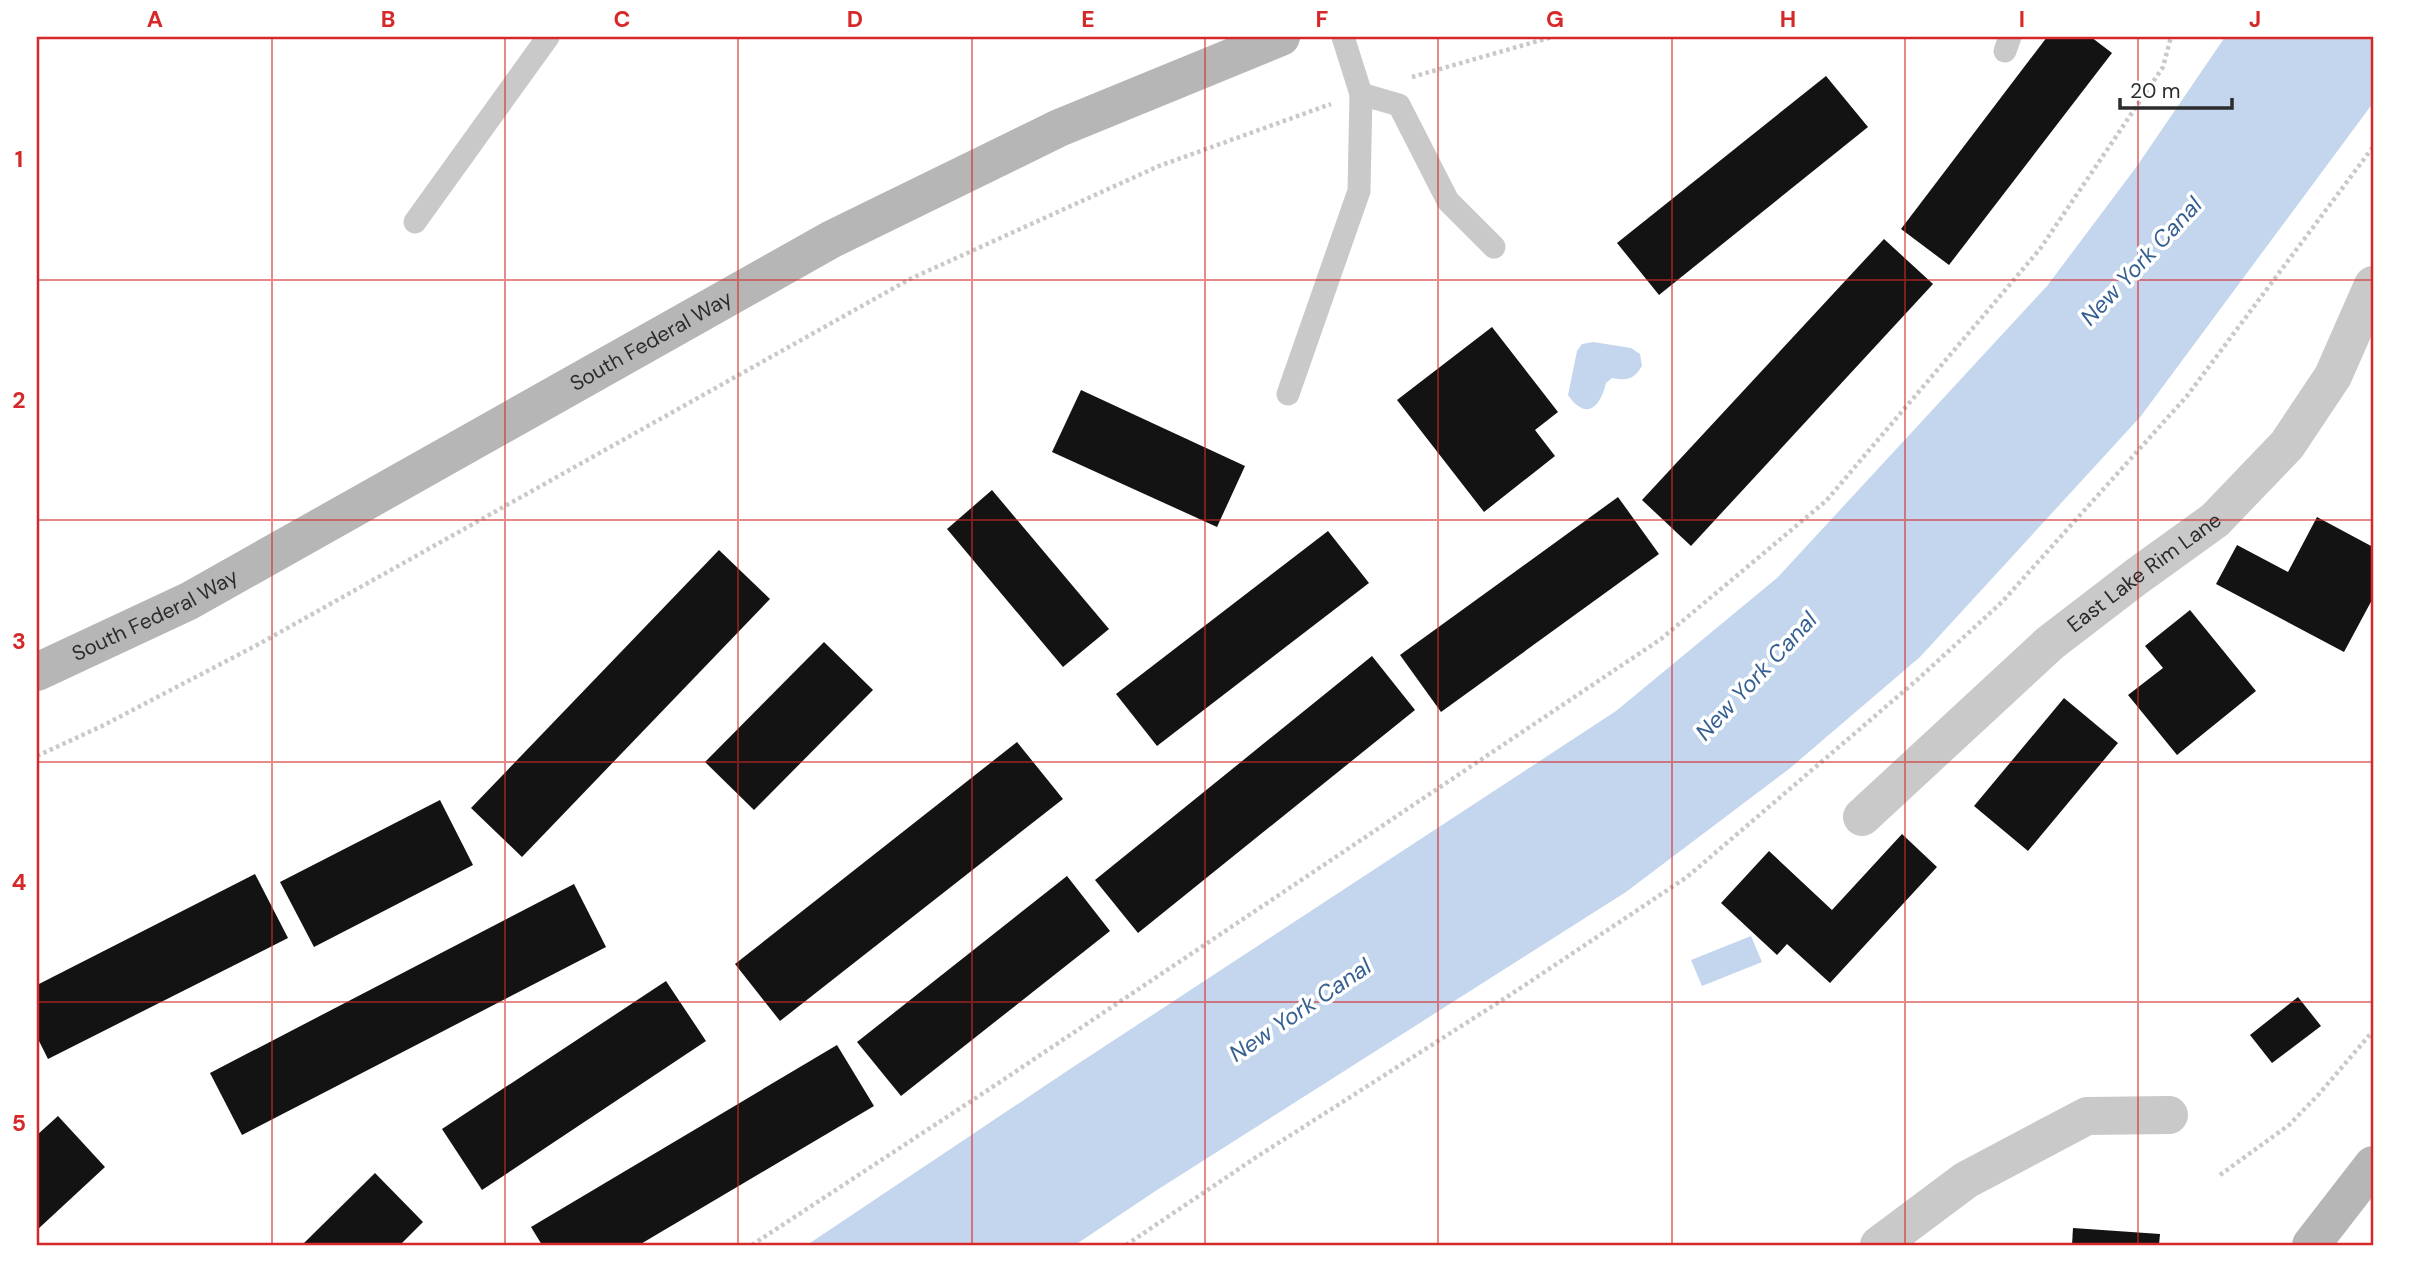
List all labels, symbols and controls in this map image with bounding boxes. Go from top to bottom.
text: A [147,4,163,34]
text: B [381,4,395,34]
text: C [614,4,630,34]
text: D [847,4,863,34]
text: E [1081,4,1095,34]
text: F [1316,4,1329,34]
text: G [1546,4,1564,34]
text: H [1780,4,1796,34]
text: I [2019,4,2025,34]
text: J [2249,4,2261,34]
scale bar [2120,66,2232,110]
text: 20 m [2130,77,2181,105]
text: 1 [15,144,23,174]
water label: New York Canal [2074,190,2209,332]
street label: South Federal Way [565,284,738,398]
text: 2 [12,385,26,415]
street label: East Lake Rim Lane [2061,506,2227,639]
street label: South Federal Way [67,562,243,668]
water label: New York Canal [1689,605,1824,747]
text: 3 [12,626,26,656]
text: 4 [12,867,27,897]
water label: New York Canal [1223,951,1378,1069]
text: 5 [12,1108,26,1138]

